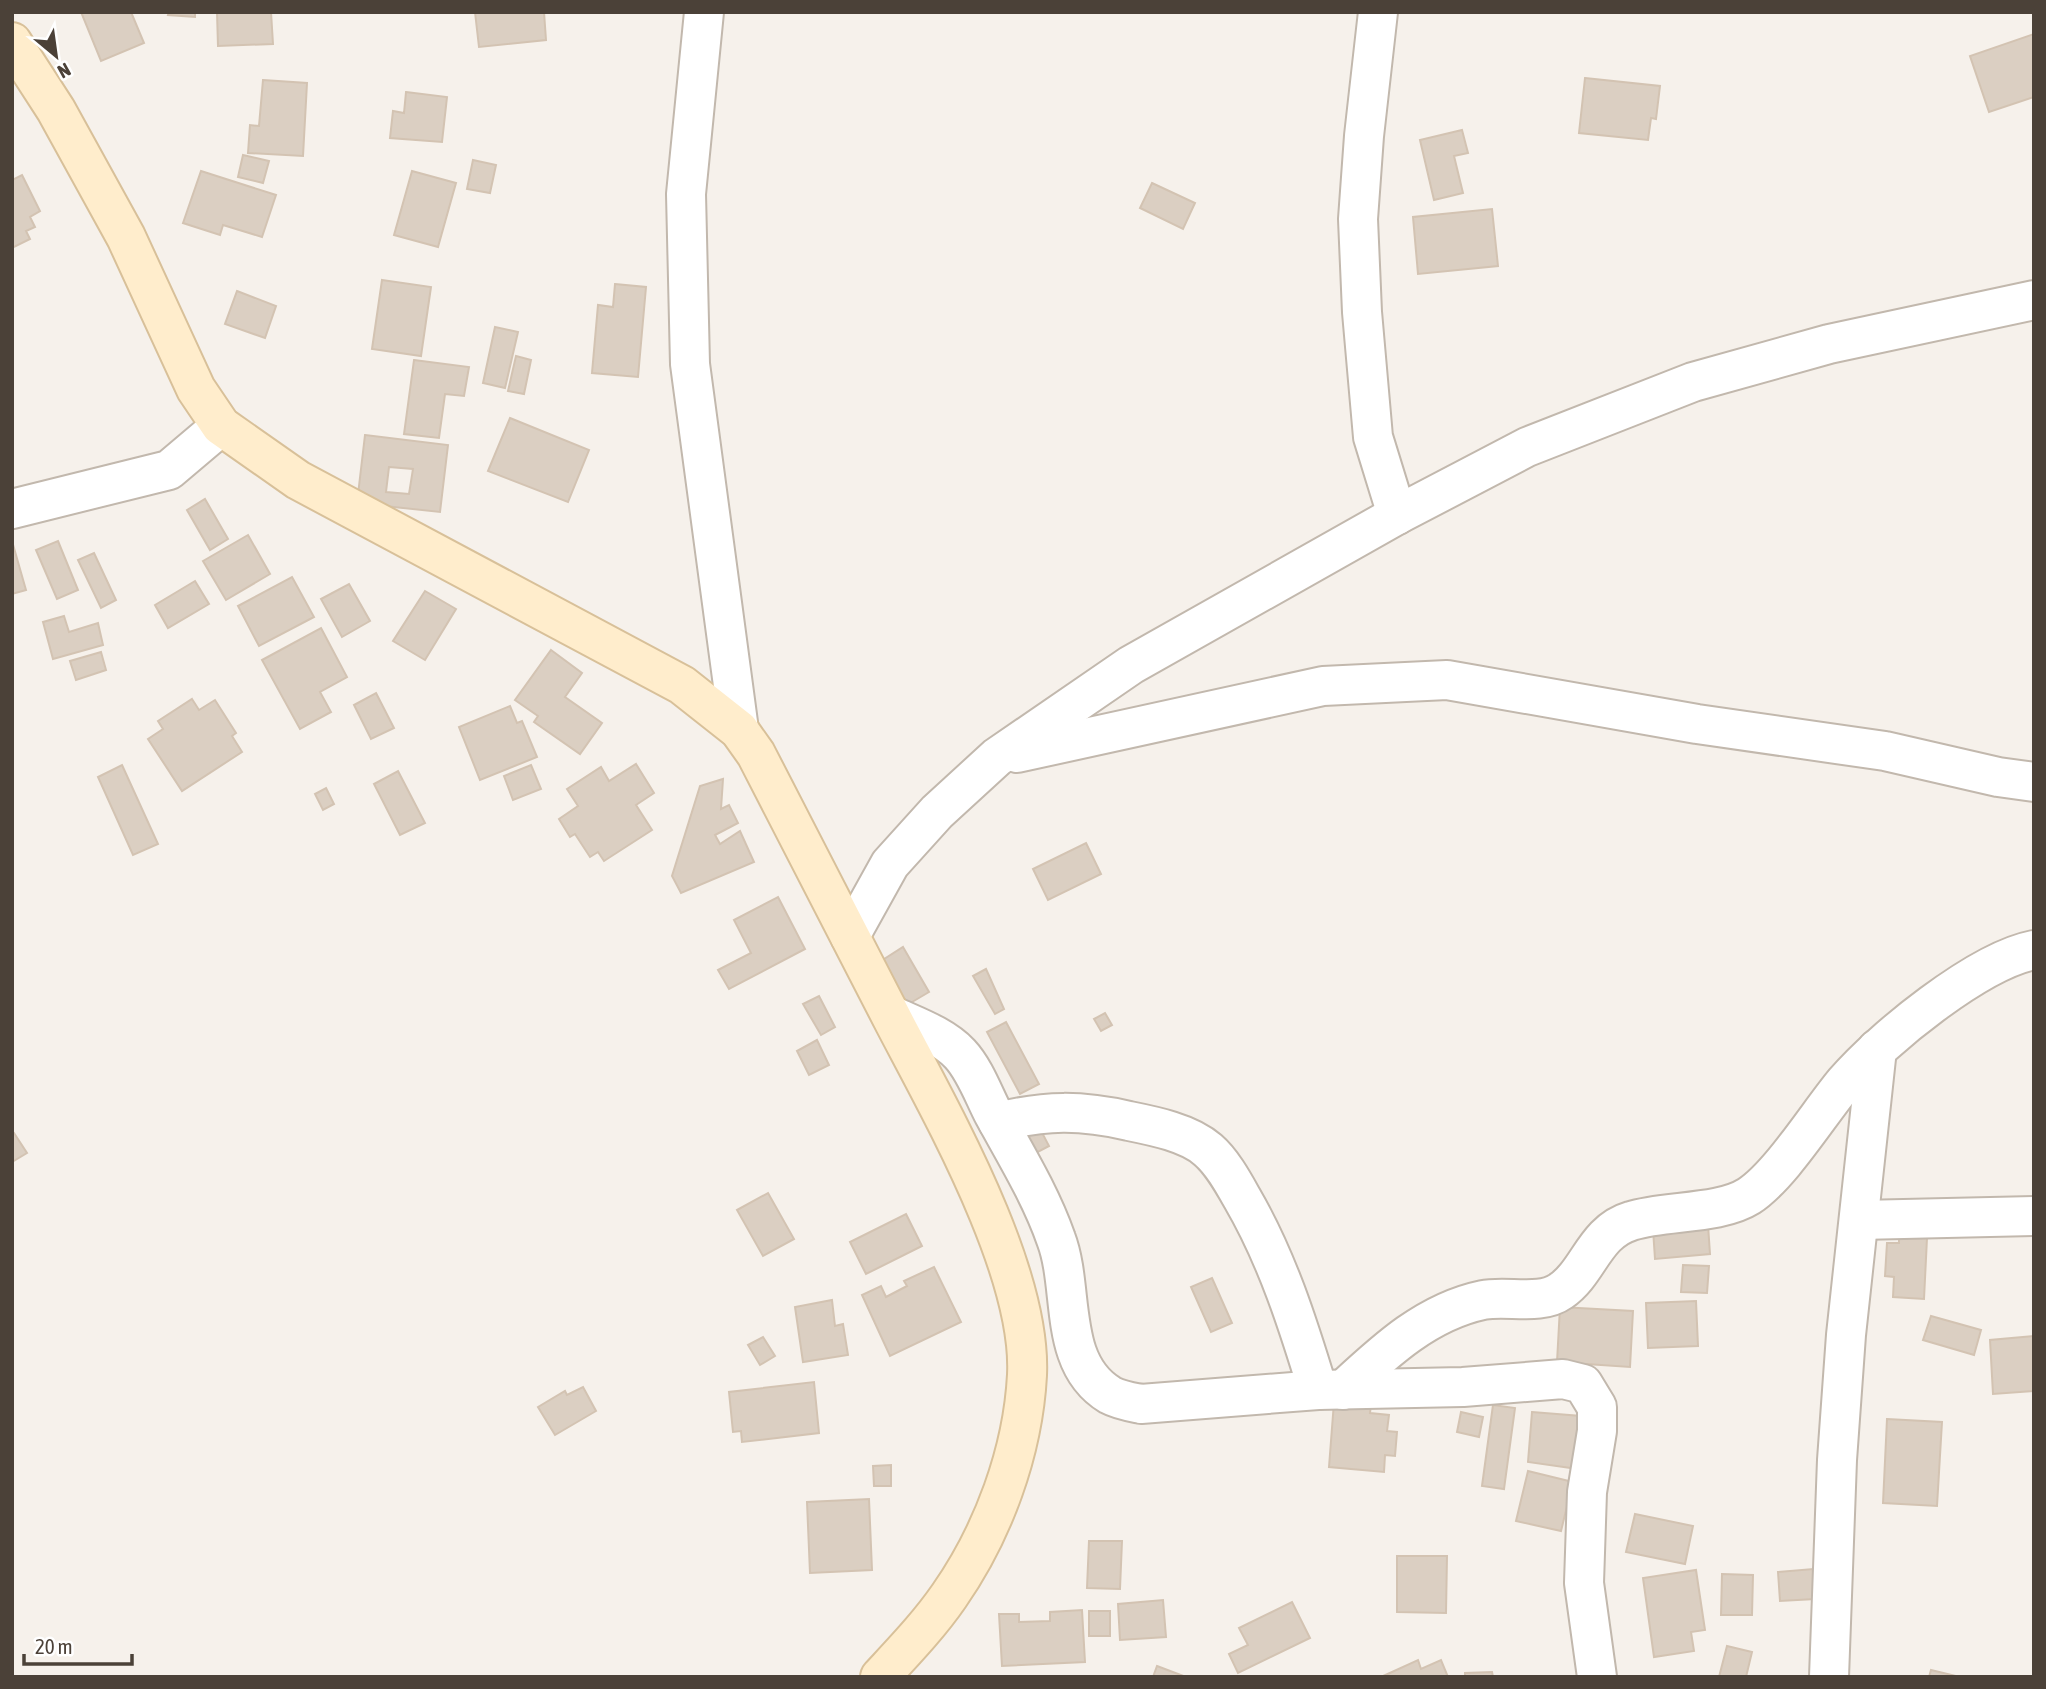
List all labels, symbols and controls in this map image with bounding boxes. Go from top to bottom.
north arrow [21,21,91,91]
text: N [54,59,74,83]
scale bar [24,1622,133,1666]
text: 20 m [35,1634,73,1658]

